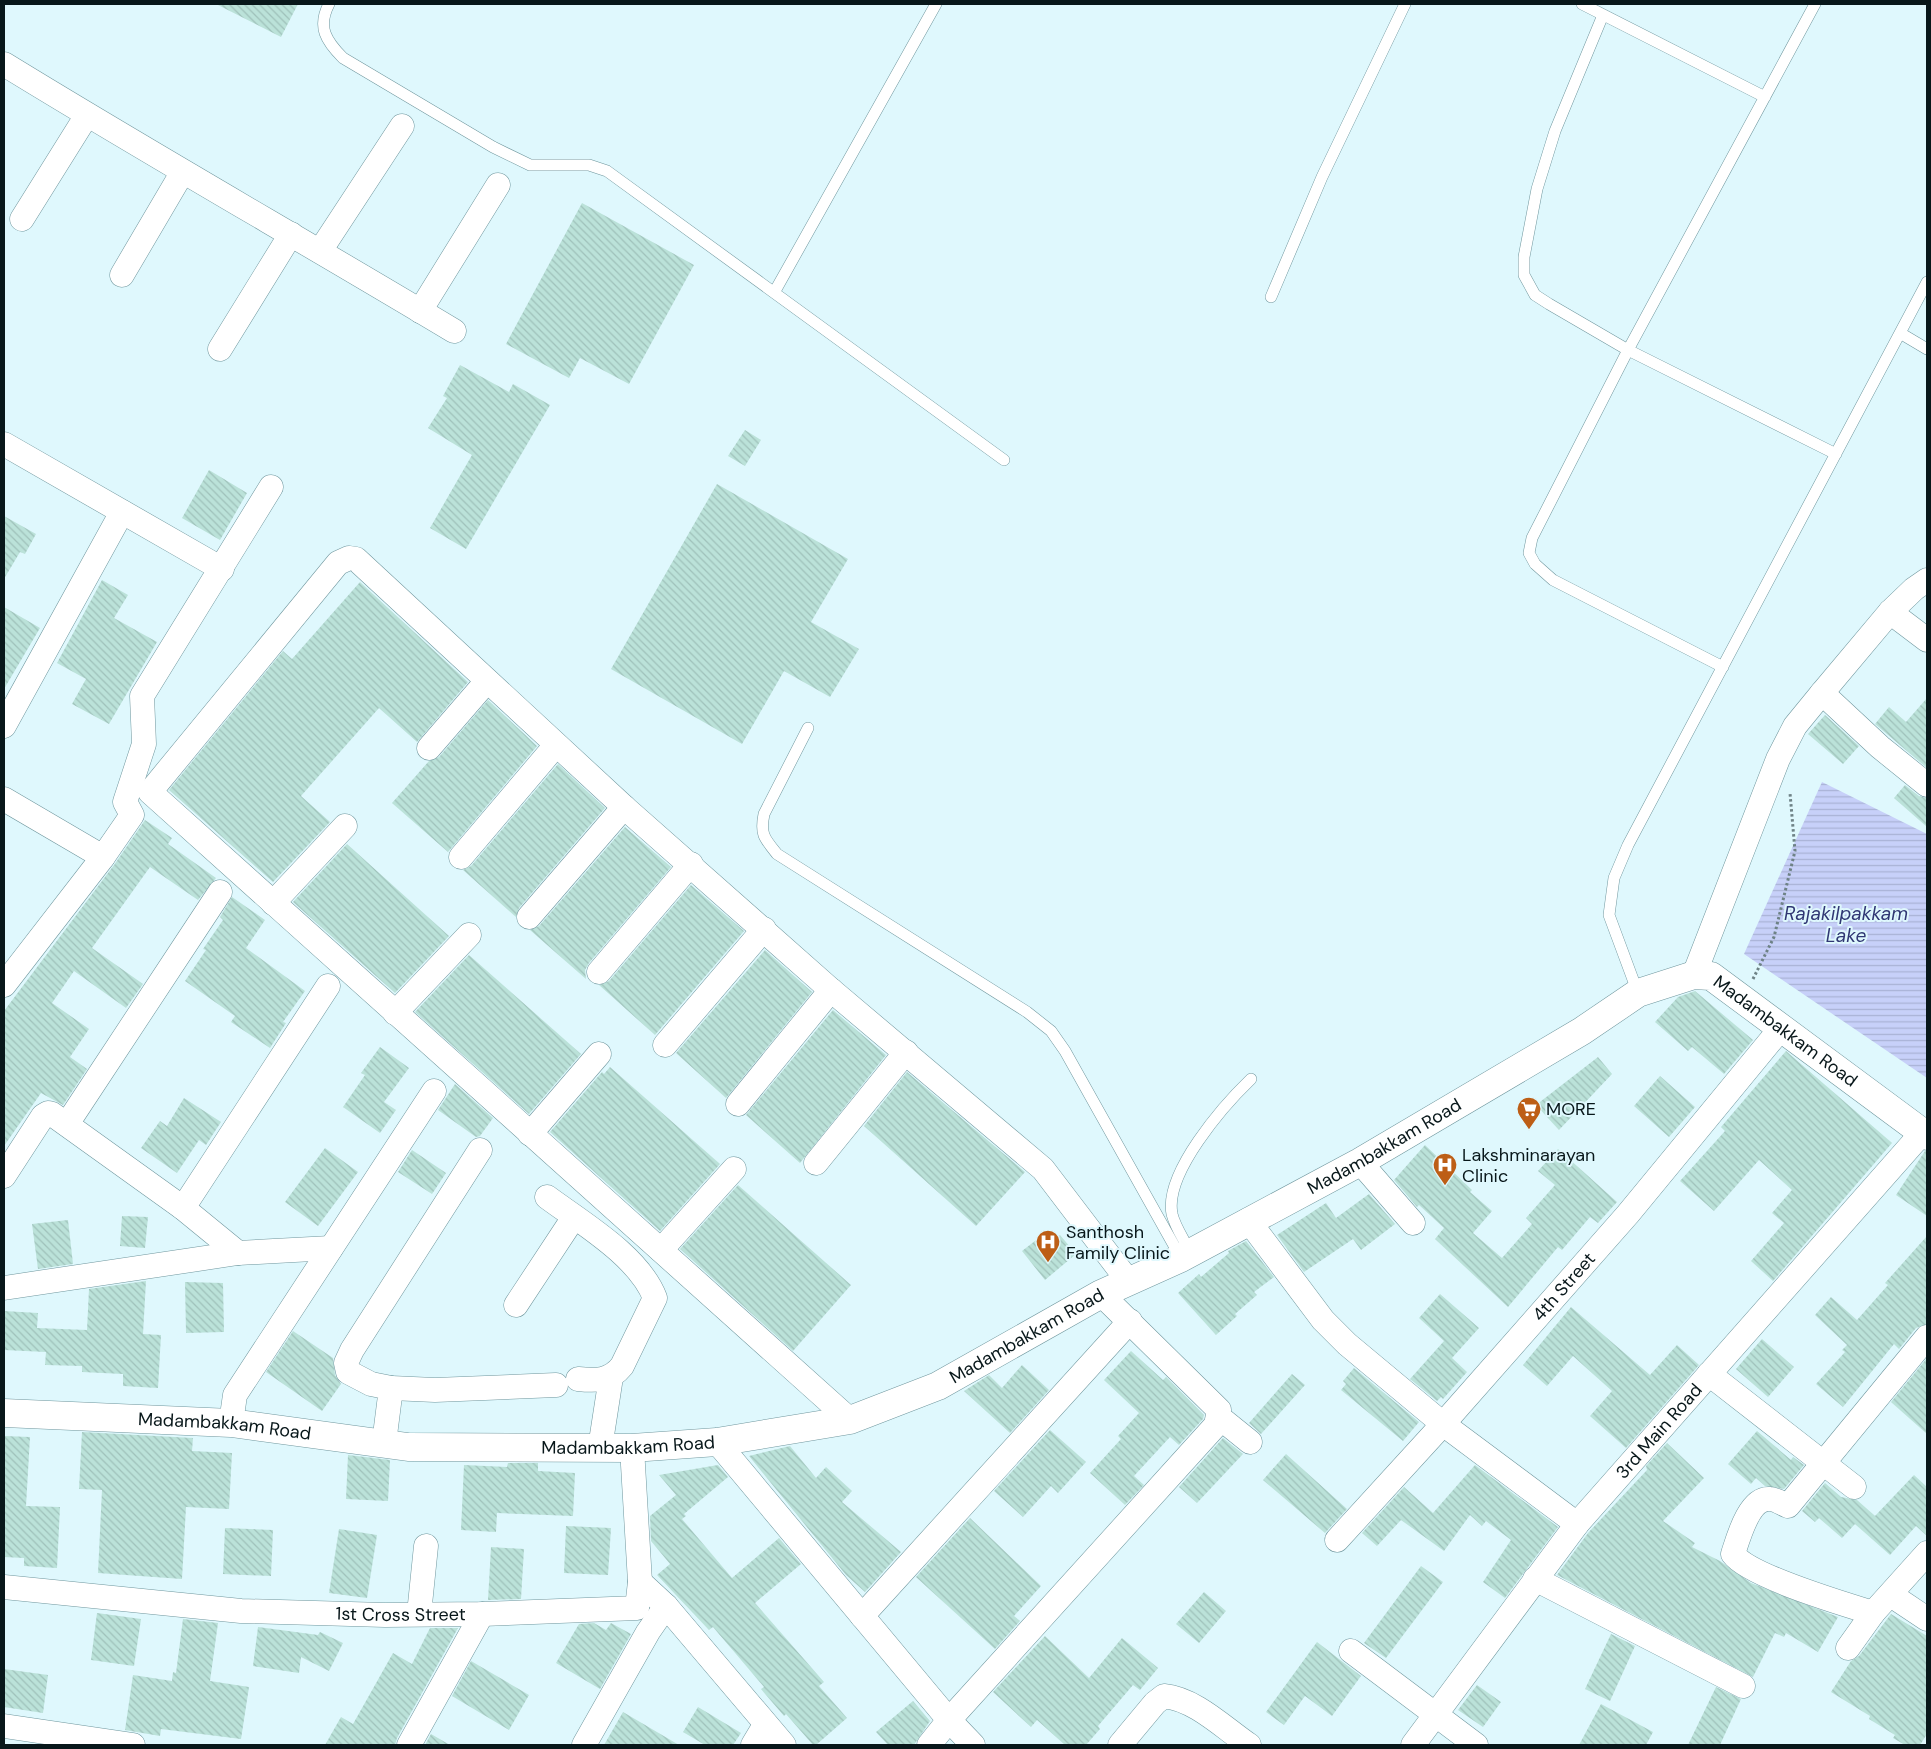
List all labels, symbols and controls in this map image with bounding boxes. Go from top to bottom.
water label: Rajakilpakkam Lake [1784,901,1908,948]
street label: Madambakkam Road [1708,970,1862,1092]
street label: Madambakkam Road [1303,1093,1466,1200]
supermarket icon: MORE [1516,1096,1542,1130]
place label: MORE [1546,1097,1596,1121]
place label: Lakshminarayan Clinic [1462,1143,1595,1188]
hospital icon: Lakshminarayan Clinic [1432,1152,1458,1186]
place label: Santhosh Family Clinic [1066,1220,1170,1265]
hospital icon: Santhosh Family Clinic [1035,1229,1061,1263]
street label: 4th Street [1527,1247,1601,1326]
street label: Madambakkam Road [945,1283,1108,1389]
street label: 3rd Main Road [1610,1378,1707,1484]
street label: Madambakkam Road [137,1407,313,1446]
street label: Madambakkam Road [541,1430,716,1460]
street label: 1st Cross Street [335,1602,466,1627]

